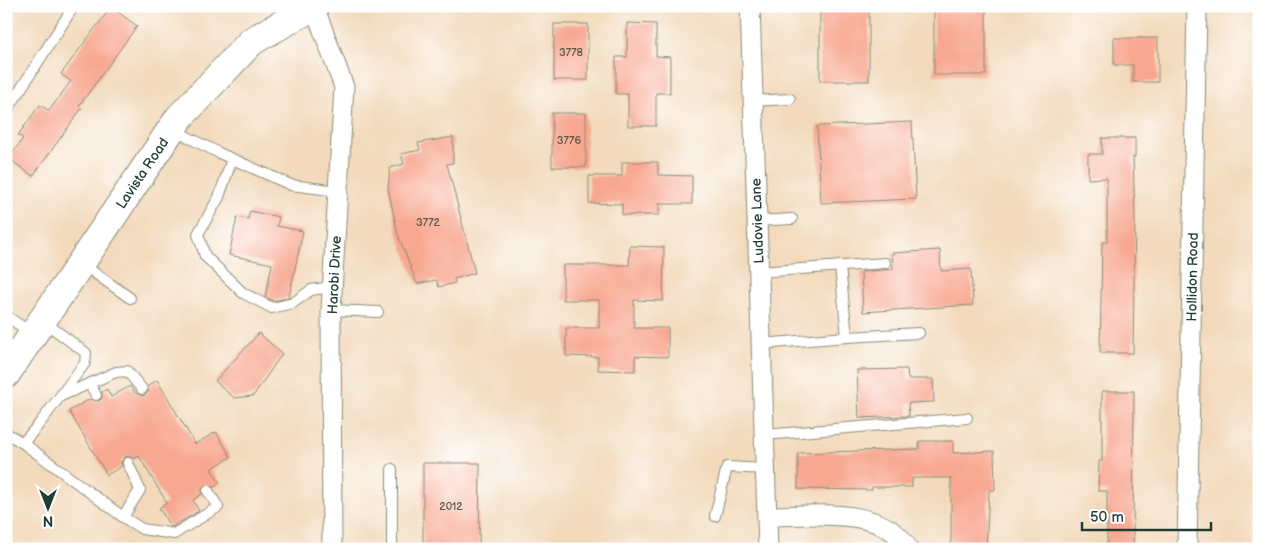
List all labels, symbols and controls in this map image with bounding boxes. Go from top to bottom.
house number: 3778 [559,46,583,59]
house number: 3776 [557,134,581,147]
street label: Lavista Road [112,135,172,212]
street label: Ludovie Lane [748,178,767,264]
house number: 3772 [416,216,441,229]
street label: Hollidon Road [1183,232,1202,322]
street label: Harobi Drive [324,235,345,315]
north arrow [22,482,72,532]
house number: 2012 [439,500,463,513]
scale bar [1082,500,1211,532]
text: 50 m [1090,508,1124,527]
text: N [43,512,53,529]

